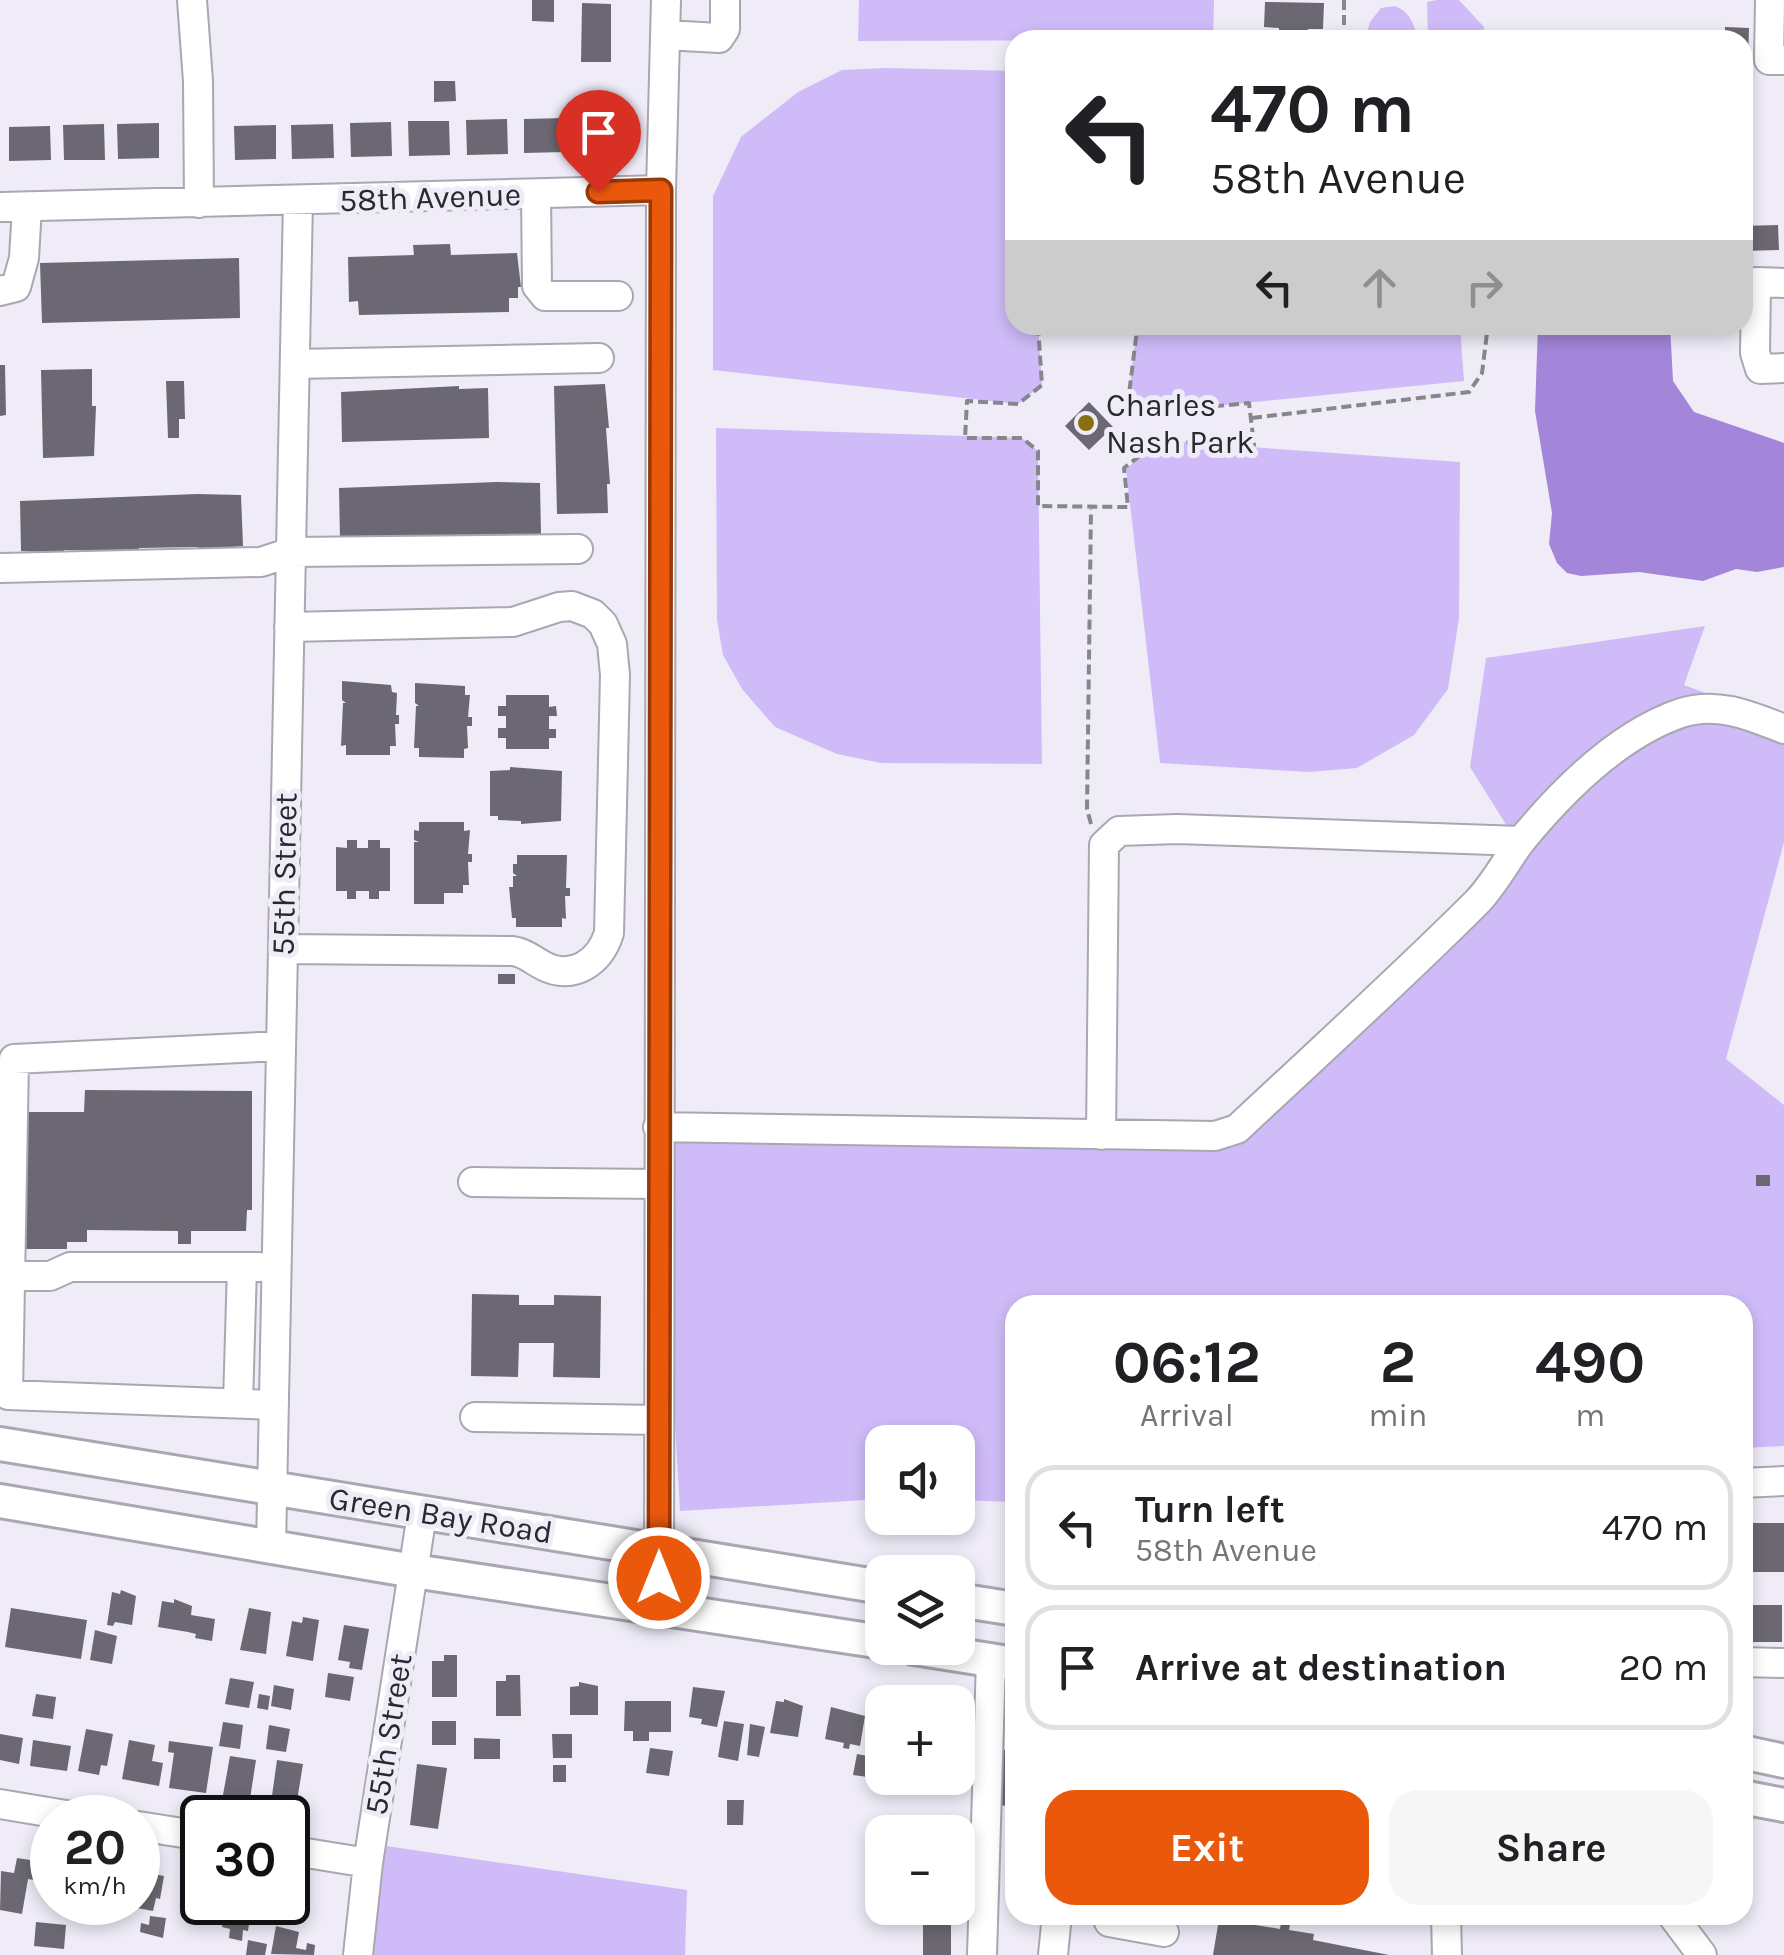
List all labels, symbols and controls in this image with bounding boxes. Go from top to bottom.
text: 470 m [1210,68,1415,150]
icon: left [1045,70,1175,200]
pin [556,90,641,193]
icon: arrive [571,105,626,160]
text: 58th Avenue [1210,152,1466,204]
street label: 58th Avenue [338,176,522,219]
icon: left [1247,260,1302,315]
icon: ahead [1352,260,1407,315]
icon: right [1457,260,1512,315]
place label: Charles Nash Park [1106,387,1254,461]
marker: Charles Nash Park [1075,412,1097,434]
street label: 55th Street [265,792,304,956]
text: 06:12 [1113,1327,1261,1397]
text: 2 [1380,1327,1416,1397]
text: 490 [1535,1327,1645,1397]
text: Arrival [1140,1397,1234,1434]
text: min [1369,1397,1427,1434]
text: m [1575,1397,1605,1434]
map controls [865,1425,975,1925]
button: sound [865,1425,975,1535]
street label: Green Bay Road [327,1480,555,1551]
text: Turn left [1135,1487,1285,1532]
icon: left [1050,1500,1105,1555]
text: 470 m [1602,1505,1708,1550]
position arrow [607,1526,711,1630]
text: 58th Avenue [1135,1532,1317,1569]
button: layers [865,1555,975,1665]
icon: arrive [1050,1640,1105,1695]
text: Arrive at destination [1135,1645,1507,1690]
text: 20 m [1619,1645,1708,1690]
street label: 55th Street [357,1651,420,1817]
button: + [865,1685,975,1795]
button: Exit [1045,1790,1369,1905]
button: Share [1389,1790,1713,1905]
speed limit sign: 30 [180,1795,310,1925]
button: − [865,1815,975,1925]
text: 20 [64,1818,126,1877]
text: km/h [63,1871,127,1900]

